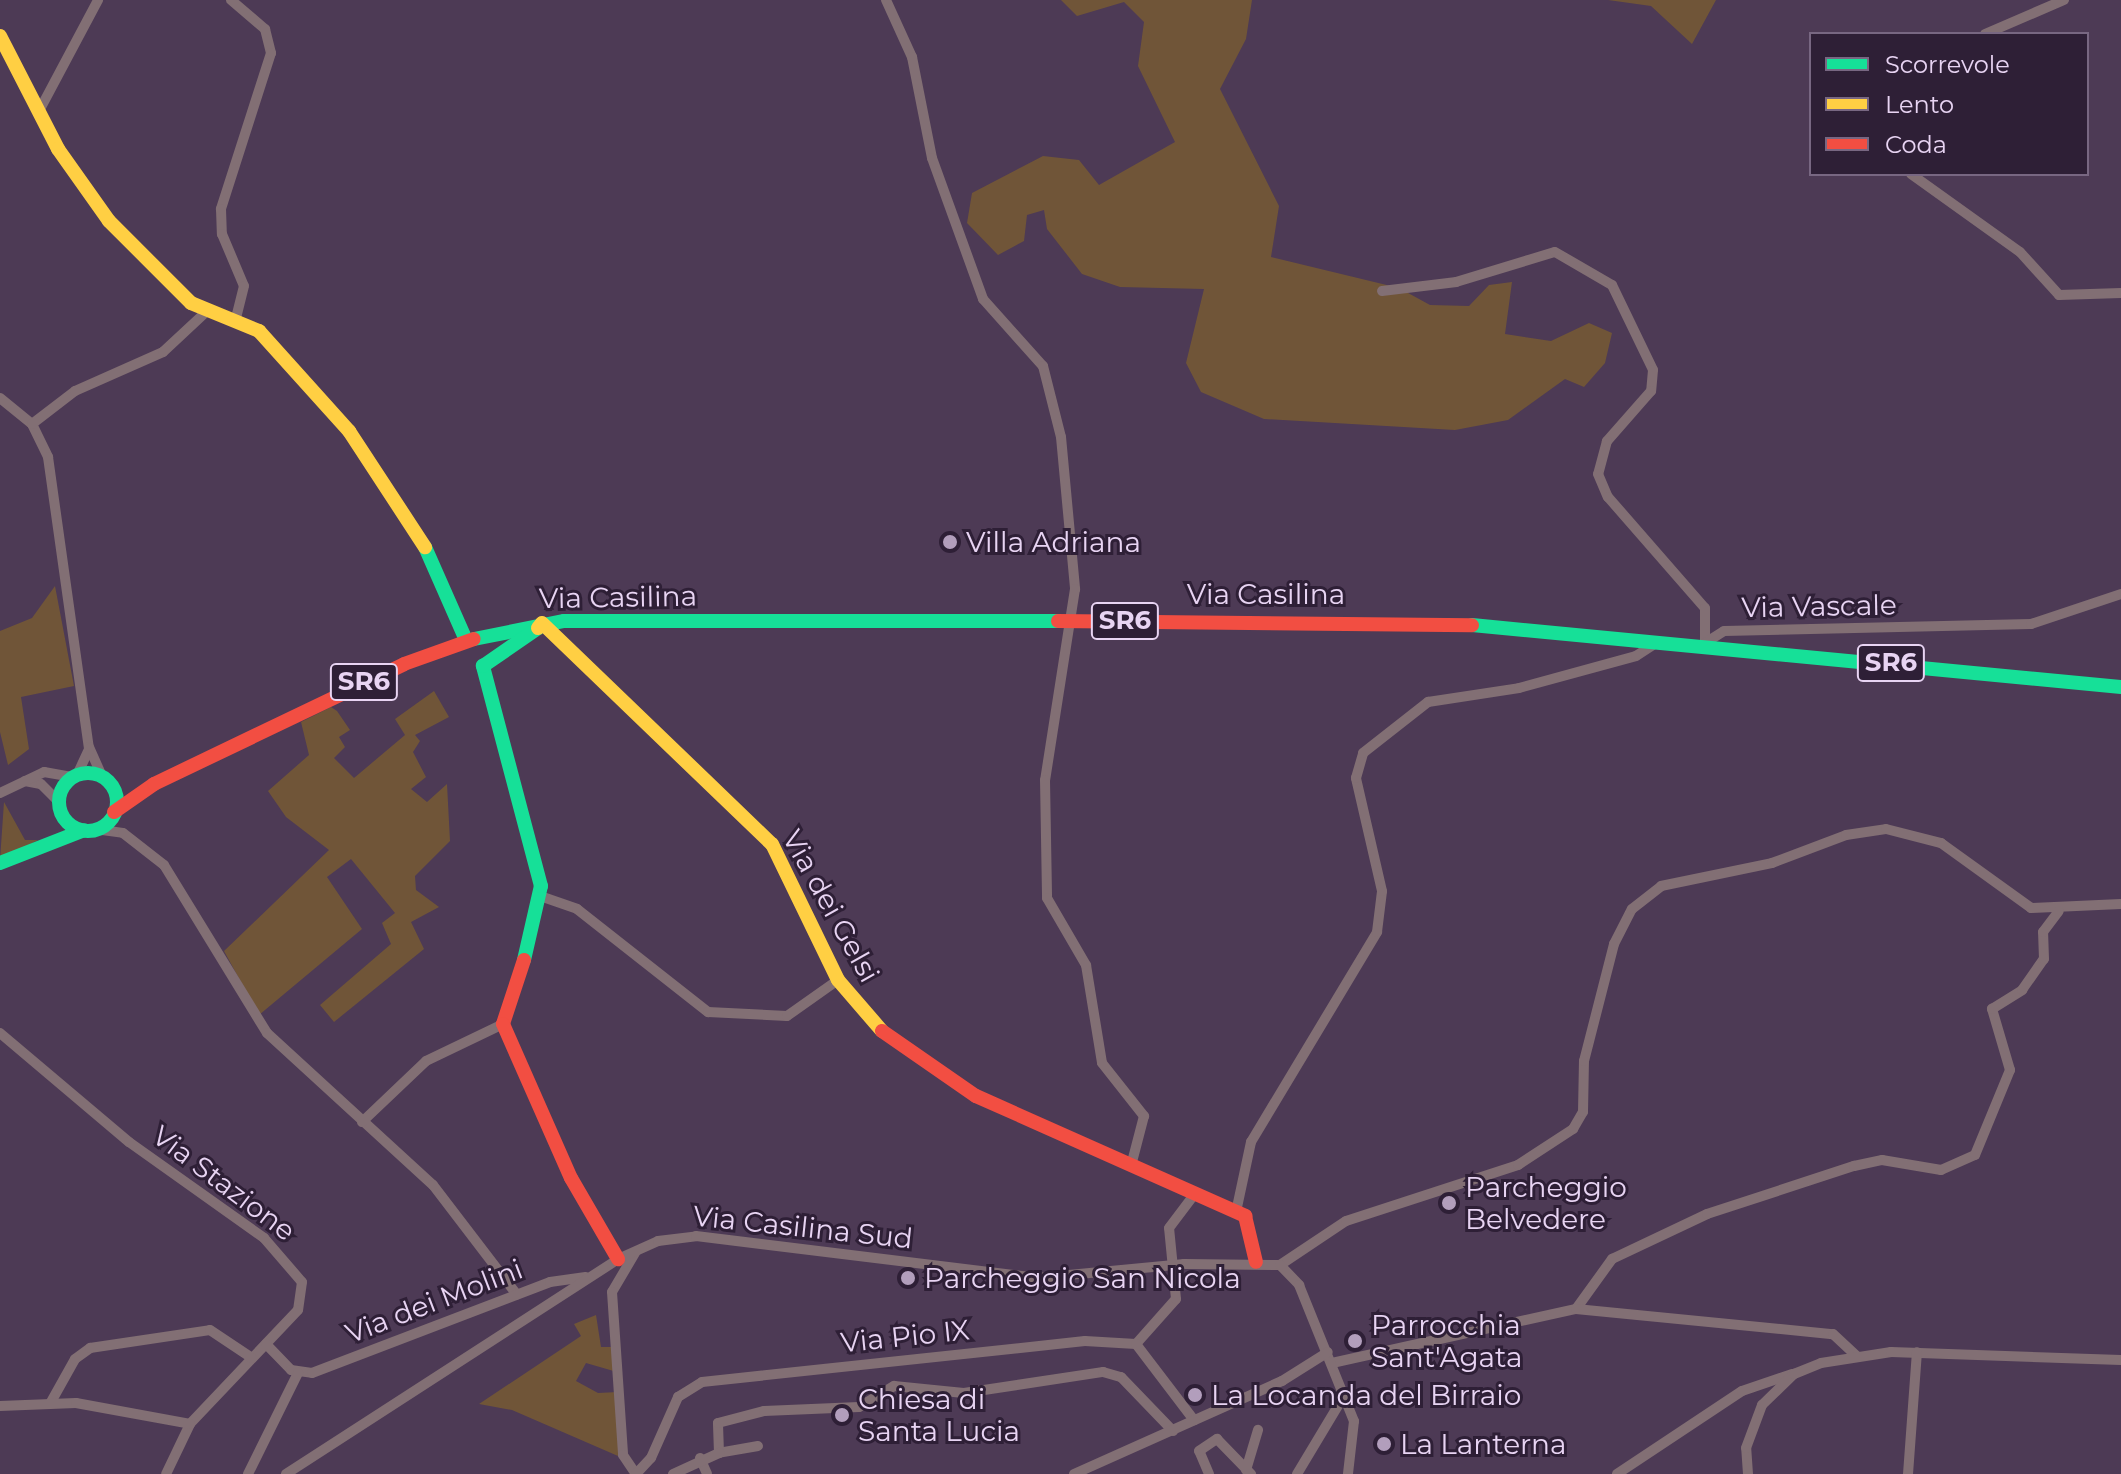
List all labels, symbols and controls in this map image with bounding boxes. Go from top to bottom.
legend [1809,32,2089,176]
text: Scorrevole [1885,50,2010,79]
text: Lento [1885,90,1954,119]
text: Coda [1885,130,1947,159]
place label: Villa Adriana [966,525,1141,559]
marker: Villa Adriana [941,533,959,551]
street label: Via Casilina [1187,577,1345,611]
street label: Via Casilina [539,579,697,615]
street label: Via Vascale [1741,588,1897,624]
road number: SR6 [1089,599,1161,643]
road number: SR6 [1855,641,1927,685]
road number: SR6 [328,660,400,704]
street label: Via dei Gelsi [775,824,887,988]
street label: Via Stazione [146,1118,302,1248]
place label: Parcheggio Belvedere [1465,1170,1627,1236]
marker: Parcheggio Belvedere [1440,1194,1458,1212]
street label: Via Casilina Sud [692,1199,914,1255]
street label: Via dei Molini [341,1252,527,1350]
place label: Parcheggio San Nicola [924,1261,1241,1295]
marker: Parcheggio San Nicola [899,1269,917,1287]
place label: Parrocchia Sant'Agata [1371,1308,1522,1374]
street label: Via Pio IX [839,1313,971,1359]
marker: Parrocchia Sant'Agata [1346,1332,1364,1350]
place label: La Locanda del Birraio [1211,1378,1521,1412]
place label: Chiesa di Santa Lucia [858,1382,1020,1448]
marker: La Locanda del Birraio [1186,1386,1204,1404]
marker: Chiesa di Santa Lucia [833,1406,851,1424]
place label: La Lanterna [1400,1427,1566,1461]
marker: La Lanterna [1375,1435,1393,1453]

